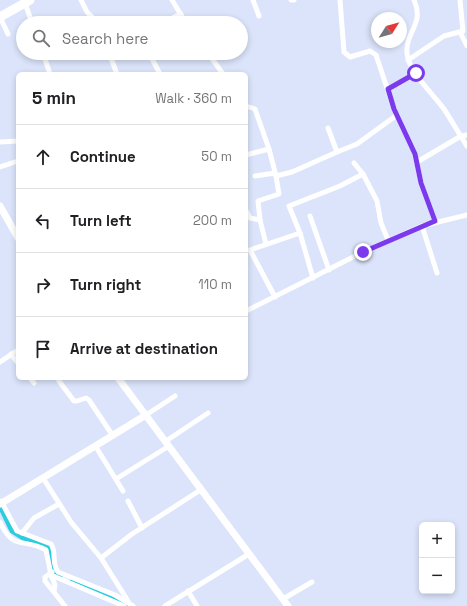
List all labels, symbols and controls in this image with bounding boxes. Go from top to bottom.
north arrow [371,12,407,48]
search box [16,16,248,60]
icon: search [30,27,52,49]
text: Search here [62,29,148,48]
route start [407,64,425,82]
text: 5 min [32,87,76,109]
text: Walk · 360 m [155,90,232,107]
icon: ahead [32,146,54,168]
text: Continue [70,147,136,166]
text: 50 m [201,148,232,165]
icon: left [32,210,54,232]
text: Turn left [70,211,132,230]
text: 200 m [193,212,232,229]
route end [354,243,372,261]
icon: right [32,274,54,296]
text: Turn right [70,275,141,294]
text: 110 m [198,276,232,293]
icon: arrive [32,338,54,360]
text: Arrive at destination [70,339,218,358]
map controls [419,522,455,594]
button: + [419,522,455,558]
button: − [419,558,455,594]

